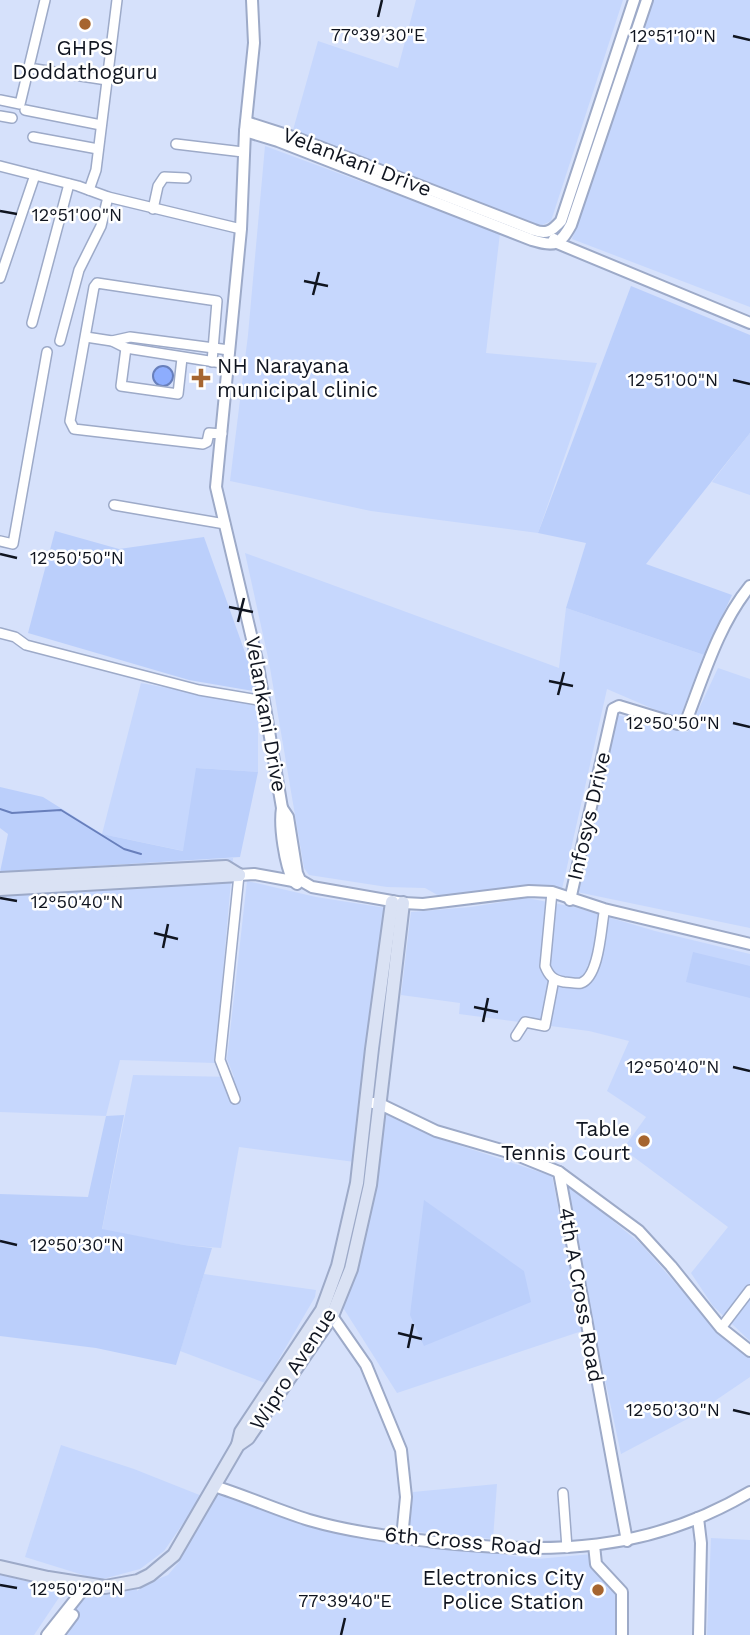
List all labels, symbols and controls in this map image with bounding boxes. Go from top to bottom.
marker: GHPS Doddathoguru [77,16,93,32]
text: 77°39'30"E [331,24,425,45]
text: 12°51'10"N [630,25,716,46]
place label: GHPS Doddathoguru [12,35,158,84]
street label: Velankani Drive [279,122,435,201]
text: 12°51'00"N [32,204,122,225]
place label: NH Narayana municipal clinic [217,353,378,402]
marker: NH Narayana municipal clinic [191,368,211,388]
text: 12°51'00"N [628,369,718,390]
text: 12°50'50"N [30,547,124,568]
street label: Velankani Drive [240,634,292,794]
text: 12°50'50"N [626,712,720,733]
street label: Infosys Drive [562,749,615,883]
text: 12°50'40"N [31,891,123,912]
text: 12°50'40"N [627,1056,719,1077]
place label: Table Tennis Court [501,1116,630,1165]
marker: Table Tennis Court [636,1133,652,1149]
street label: 4th A Cross Road [554,1206,609,1384]
text: 12°50'30"N [30,1234,124,1255]
street label: Wipro Avenue [244,1303,341,1434]
text: 12°50'30"N [626,1399,720,1420]
street label: 6th Cross Road [383,1521,543,1560]
place label: Electronics City Police Station [422,1565,584,1614]
text: 12°50'20"N [30,1578,124,1599]
marker: Electronics City Police Station [590,1582,606,1598]
text: 77°39'40"E [298,1590,392,1611]

